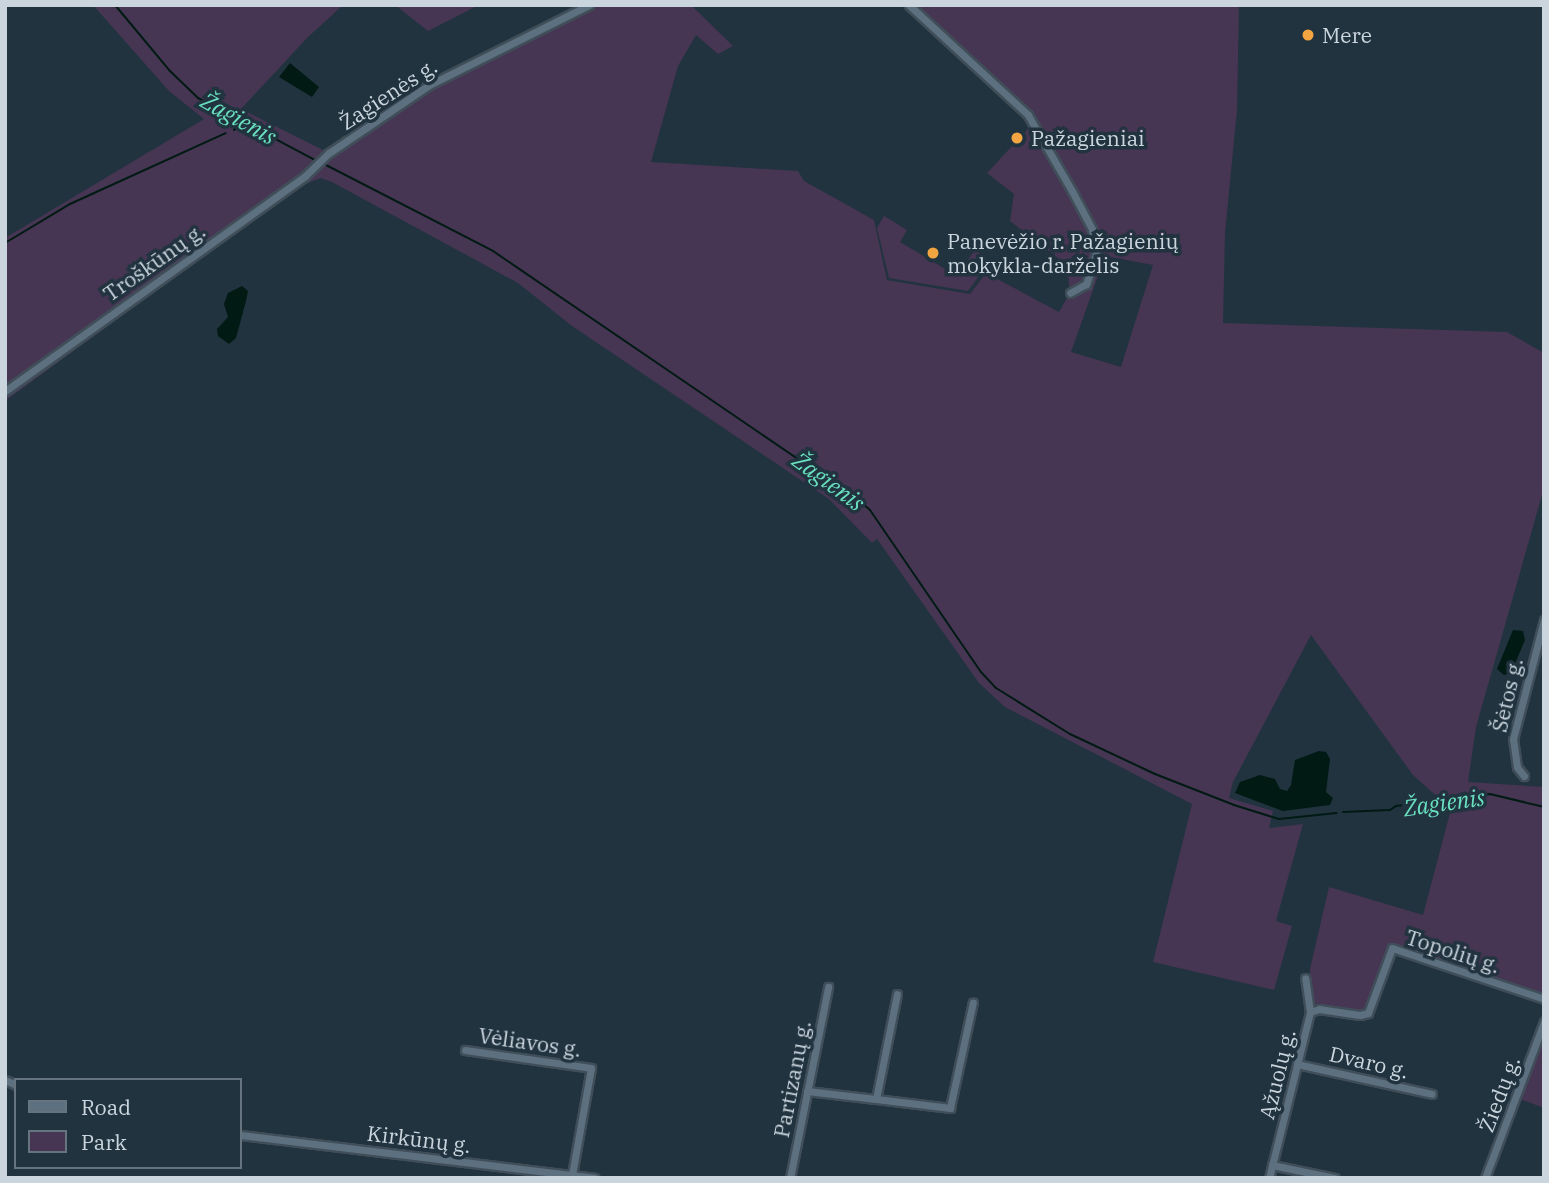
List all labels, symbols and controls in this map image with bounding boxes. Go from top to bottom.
place label: Mere [1322,22,1372,48]
marker: Mere [1300,27,1316,43]
street label: Žagienės g. [335,53,441,135]
water label: Žagienis [197,86,281,150]
place label: Pažagieniai [1031,125,1145,151]
marker: Pažagieniai [1009,130,1025,146]
street label: Troškūnų g. [98,218,210,306]
place label: Panevėžio r. Pažagienių mokykla-darželis [947,228,1178,278]
marker: Panevėžio r. Pažagienių mokykla-darželis [925,245,941,261]
water label: Žagienis [788,446,870,516]
street label: Šėtos g. [1486,655,1528,735]
water label: Žagienis [1402,783,1486,821]
street label: Topolių g. [1403,924,1503,978]
street label: Partizanų g. [768,1018,816,1140]
street label: Vėliavos g. [477,1022,583,1062]
street label: Ąžuolų g. [1254,1026,1300,1122]
street label: Dvaro g. [1327,1041,1411,1083]
street label: Žiedų g. [1473,1052,1525,1136]
legend [14,1078,242,1169]
text: Road [81,1093,131,1121]
street label: Kirkūnų g. [366,1120,472,1158]
text: Park [81,1128,127,1156]

